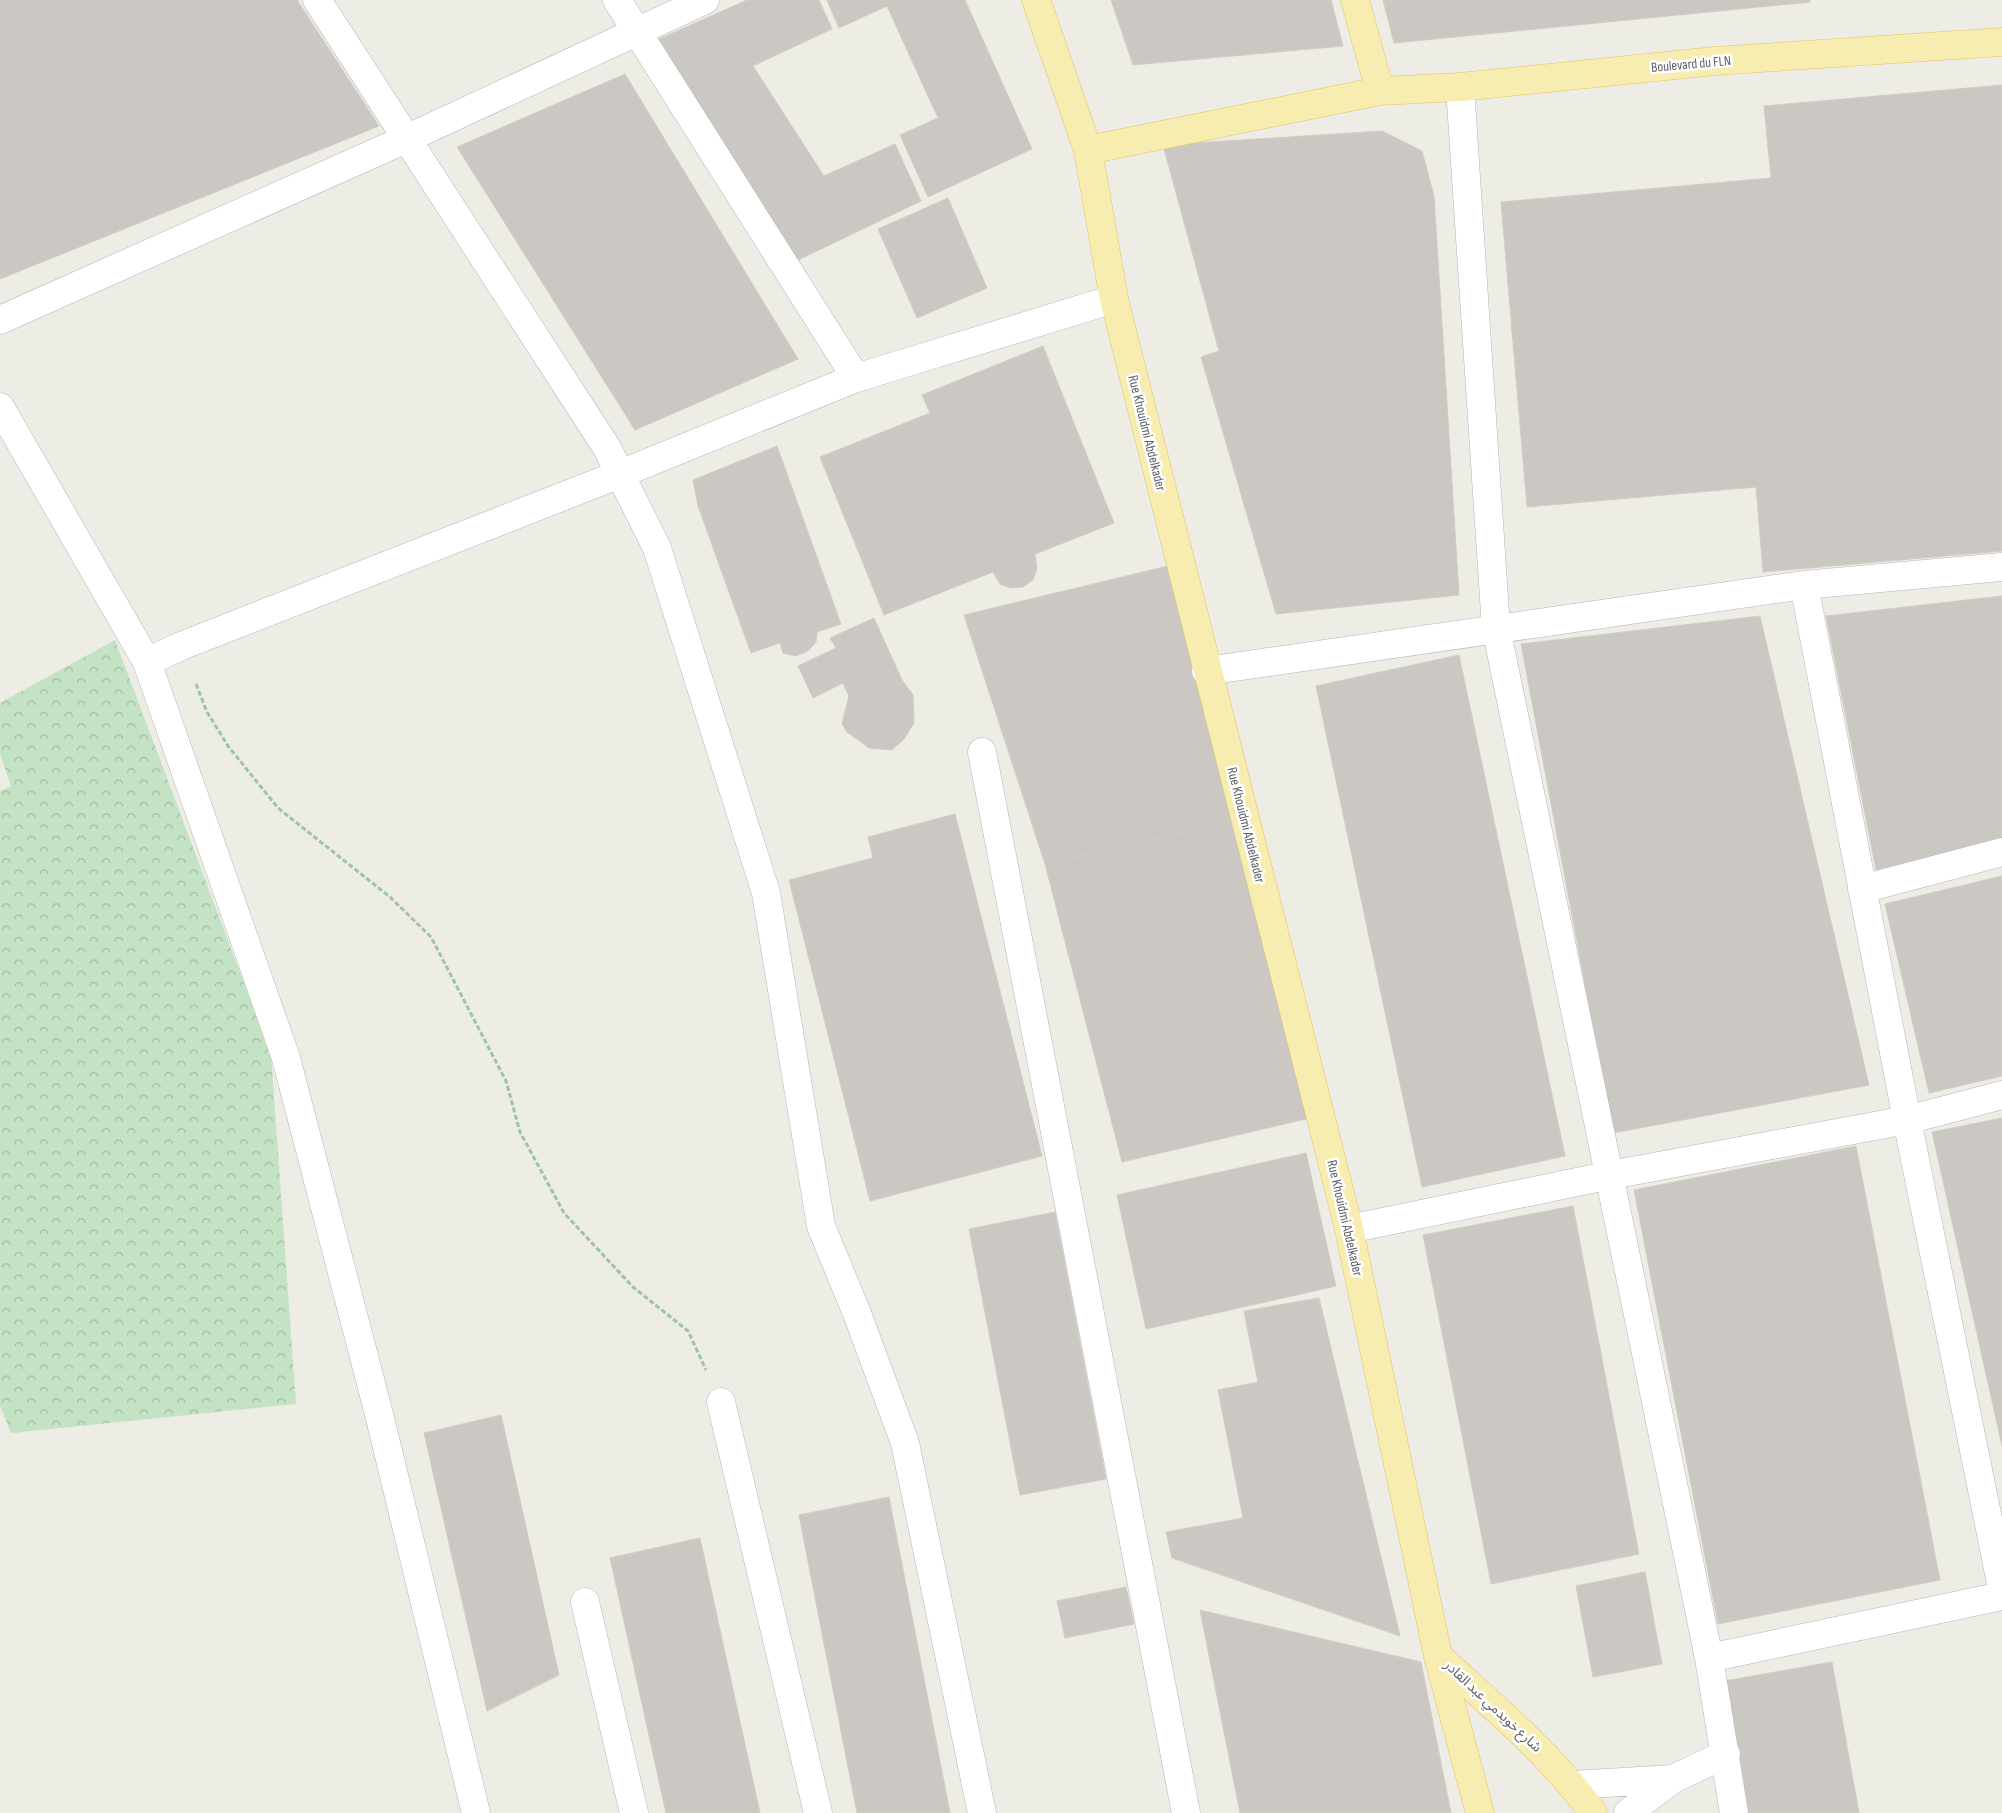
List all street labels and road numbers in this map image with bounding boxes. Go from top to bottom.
street label: Boulevard du FLN [1650,52,1732,76]
street label: Rue Khouidmi Abdelkader [1124,373,1170,493]
street label: Rue Khouidmi Abdelkader [1223,765,1269,885]
street label: Rue Khouidmi Abdelkader [1323,1158,1367,1278]
street label: شارع خويدمي عبد القادر [1438,1656,1545,1757]

